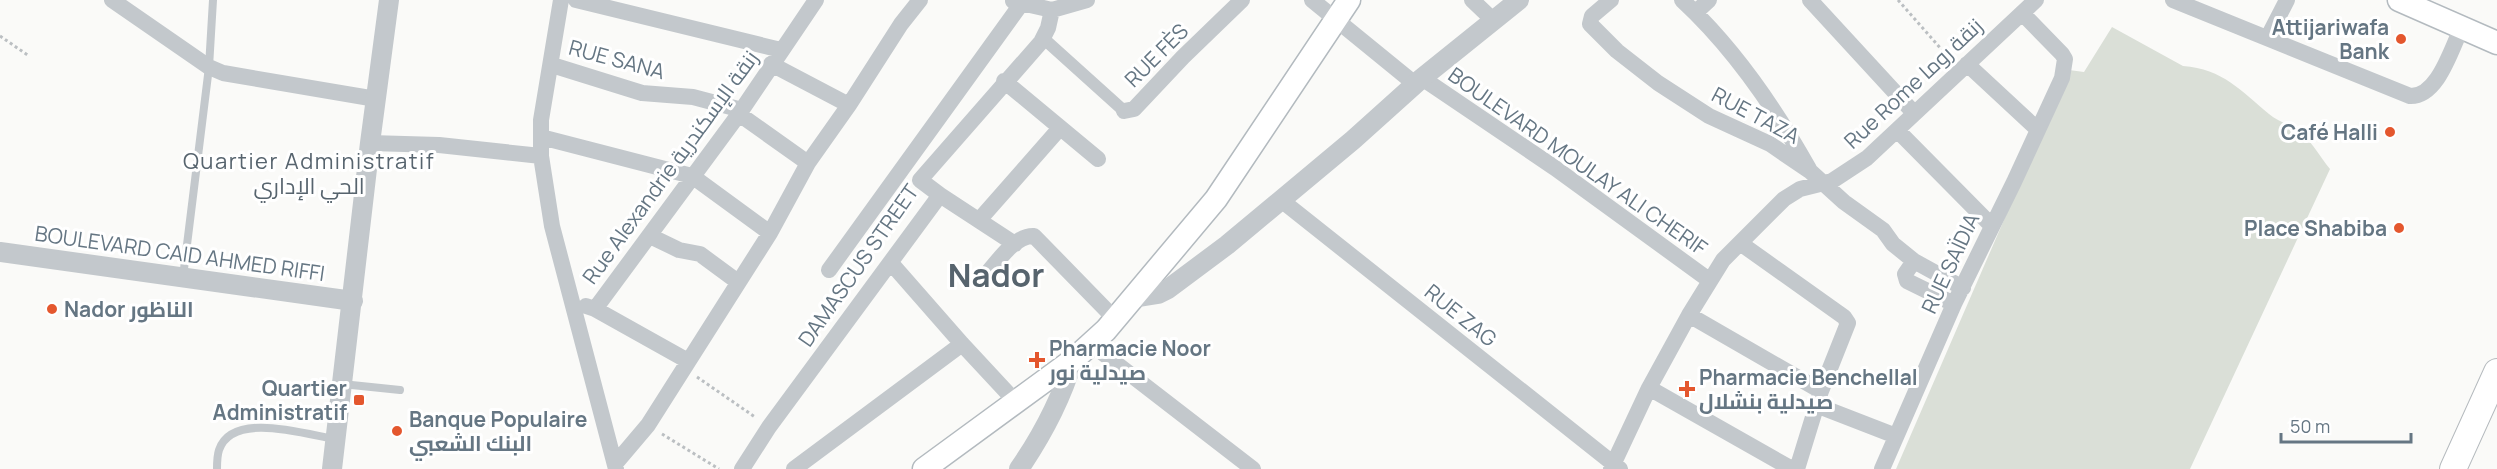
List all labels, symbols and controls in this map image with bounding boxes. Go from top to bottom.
street label: Rue Rome زنقة روما [1838,12,1988,154]
place label: Attijariwafa Bank [2272,13,2390,65]
street label: RUE FÈS [1118,17,1194,93]
marker: Attijariwafa Bank [2394,32,2408,46]
street label: RUE SANA [566,33,668,85]
street label: Rue Alexandrie زنقة الإسكندرية [576,45,764,289]
street label: BOULEVARD MOULAY ALI CHERIF [1443,61,1713,262]
street label: RUE TAZA [1707,80,1805,150]
place label: Café Halli [2281,118,2378,146]
marker: Café Halli [2383,125,2397,139]
district label: Quartier Administratif الحي الإداري [183,146,435,203]
street label: DAMASCUS STREET [791,178,925,352]
street label: RUE SAÏDIA [1915,208,1985,318]
place label: Place Shabiba [2244,214,2387,242]
street label: BOULEVARD CAID AHMED RIFFI [33,219,327,287]
marker: Place Shabiba [2392,221,2406,235]
district label: Nador [948,252,1044,297]
street label: RUE ZAG [1419,277,1503,353]
place label: Nador الناظور [64,295,194,323]
marker: Nador الناظور [45,302,59,316]
place label: Pharmacie Noor صيدلية نور [1048,334,1211,386]
marker: Pharmacie Noor صيدلية نور [1030,353,1044,367]
place label: Pharmacie Benchellal صيدلية بنشلال [1699,363,1918,415]
place label: Quartier Administratif [213,374,347,426]
marker: Pharmacie Benchellal صيدلية بنشلال [1680,382,1694,396]
marker: Quartier Administratif [352,393,366,407]
place label: Banque Populaire البنك الشعبي [409,405,587,461]
scale bar [2281,406,2412,444]
text: 50 m [2290,414,2330,438]
marker: Banque Populaire البنك الشعبي [390,424,404,438]

